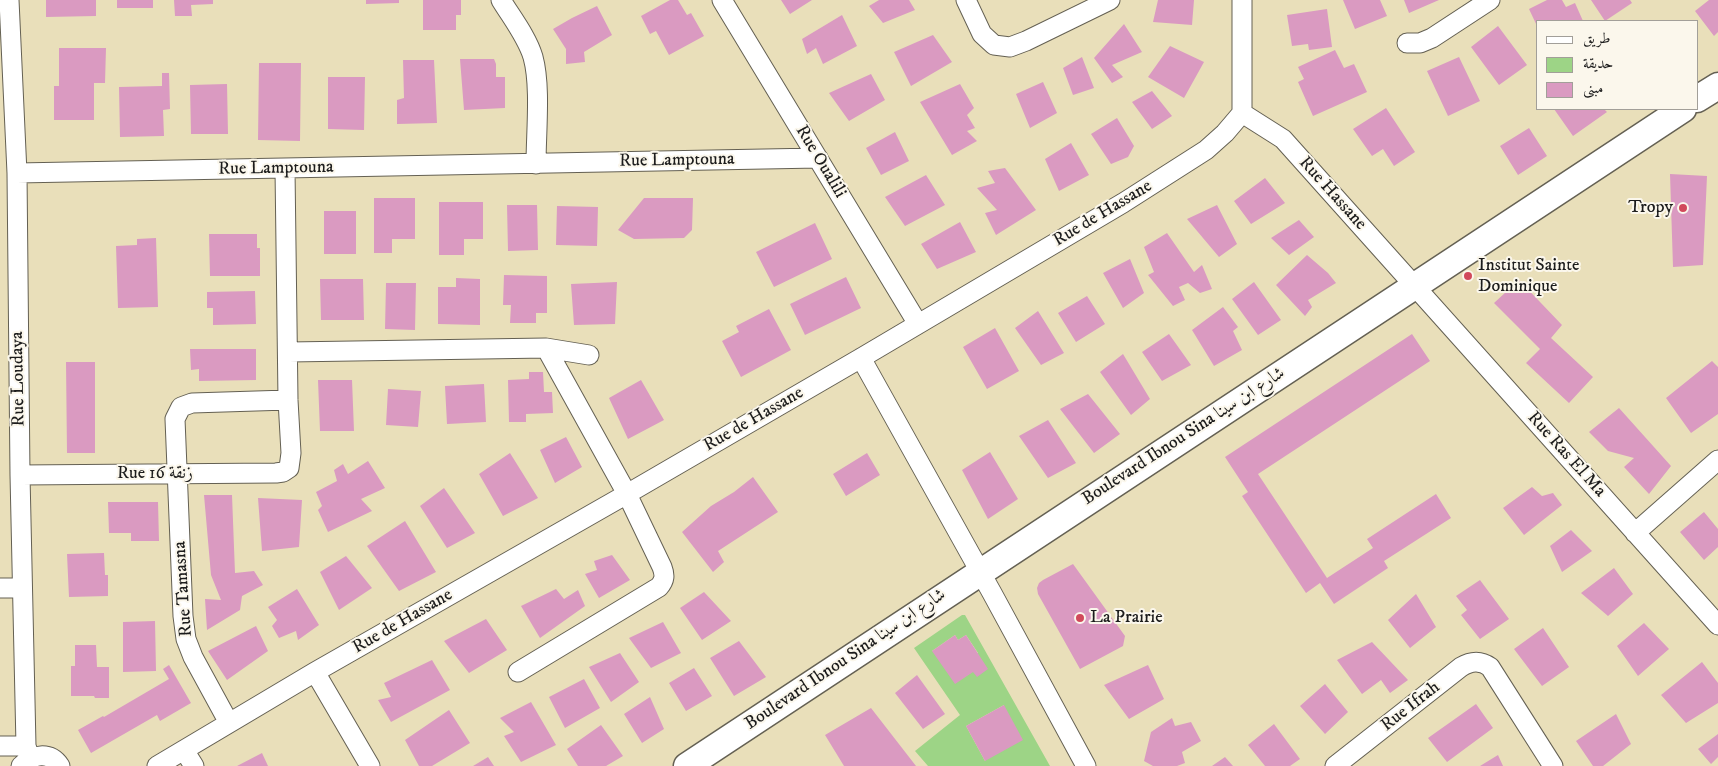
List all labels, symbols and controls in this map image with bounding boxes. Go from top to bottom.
legend [1536,20,1698,110]
text: طريق [1583,29,1610,48]
text: حديقة [1583,54,1613,73]
text: مبنى [1583,79,1603,98]
street label: Rue Oualili [790,122,850,202]
street label: Rue Lamptouna [619,149,735,173]
street label: Rue Hassane [1293,153,1371,235]
street label: Rue Lamptouna [218,157,334,181]
street label: Rue de Hassane [1050,176,1156,252]
place label: Tropy [1628,197,1673,219]
marker: Tropy [1677,202,1689,214]
place label: Institut Sainte Dominique [1478,255,1580,298]
marker: Institut Sainte Dominique [1462,270,1474,282]
street label: Rue Loudaya [7,331,31,427]
street label: Boulevard Ibnou Sina شارع ابن سينا [1078,363,1290,511]
street label: Rue de Hassane [700,383,808,457]
street label: Rue Ras El Ma [1522,408,1610,502]
street label: Rue 16 زنقة [117,463,193,485]
street label: Rue Tamasna [170,540,198,638]
street label: Rue de Hassane [349,585,457,659]
street label: Boulevard Ibnou Sina شارع ابن سينا [741,585,951,735]
place label: La Prairie [1090,607,1163,629]
marker: La Prairie [1074,612,1086,624]
street label: Rue Ifrah [1377,677,1445,737]

